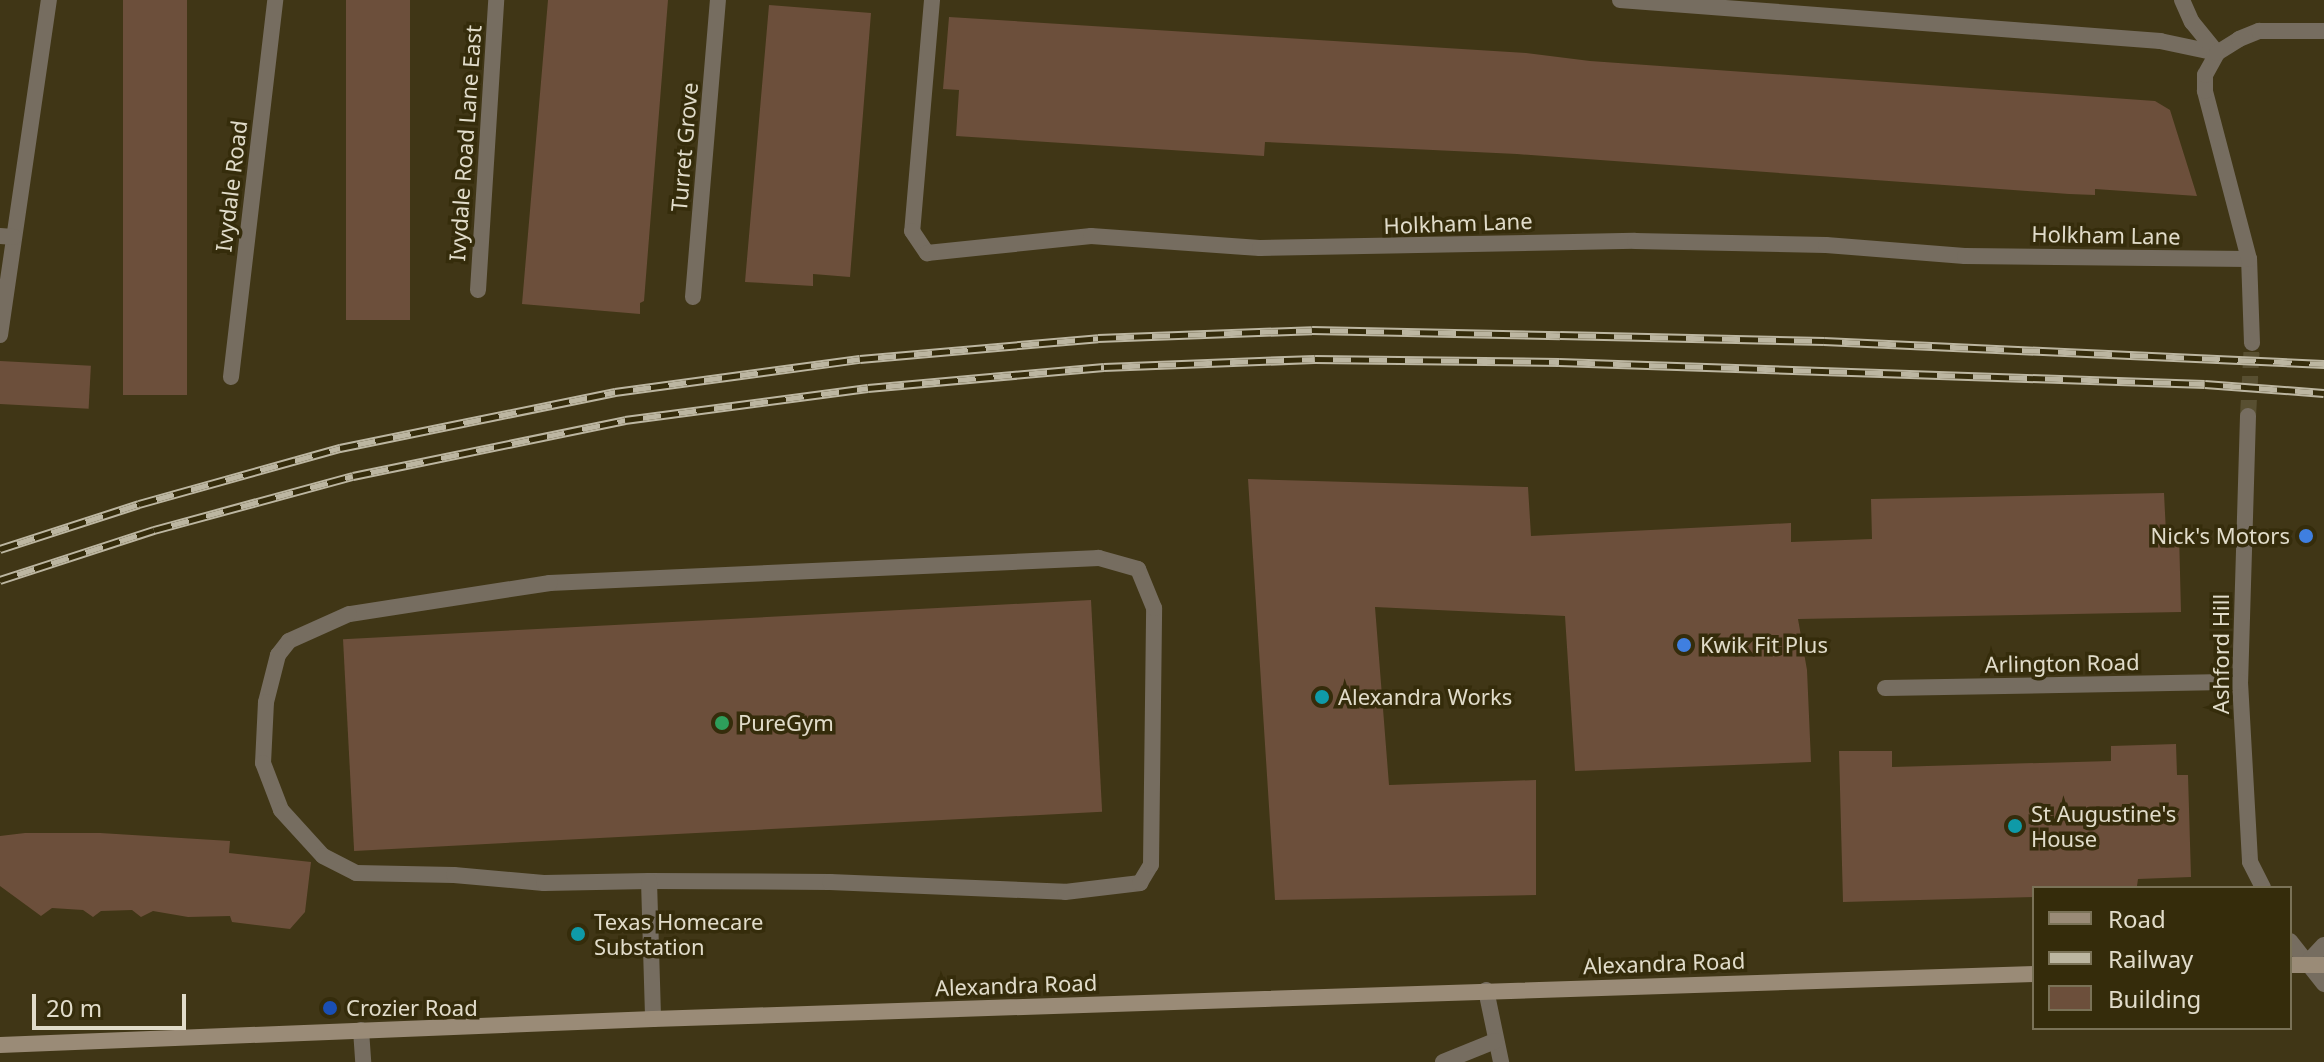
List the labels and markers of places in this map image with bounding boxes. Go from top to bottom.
place label: Nick's Motors [2151,523,2290,549]
marker: Nick's Motors [2297,527,2315,545]
place label: Kwik Fit Plus [1700,632,1828,658]
marker: Kwik Fit Plus [1675,636,1693,654]
place label: Alexandra Works [1338,684,1512,710]
marker: Alexandra Works [1313,688,1331,706]
place label: PureGym [738,710,834,736]
marker: PureGym [713,714,731,732]
place label: St Augustine's House [2031,800,2176,852]
marker: St Augustine's House [2006,817,2024,835]
place label: Texas Homecare Substation [594,908,763,960]
marker: Texas Homecare Substation [569,925,587,943]
place label: Crozier Road [346,995,478,1021]
marker: Crozier Road [321,999,339,1017]

